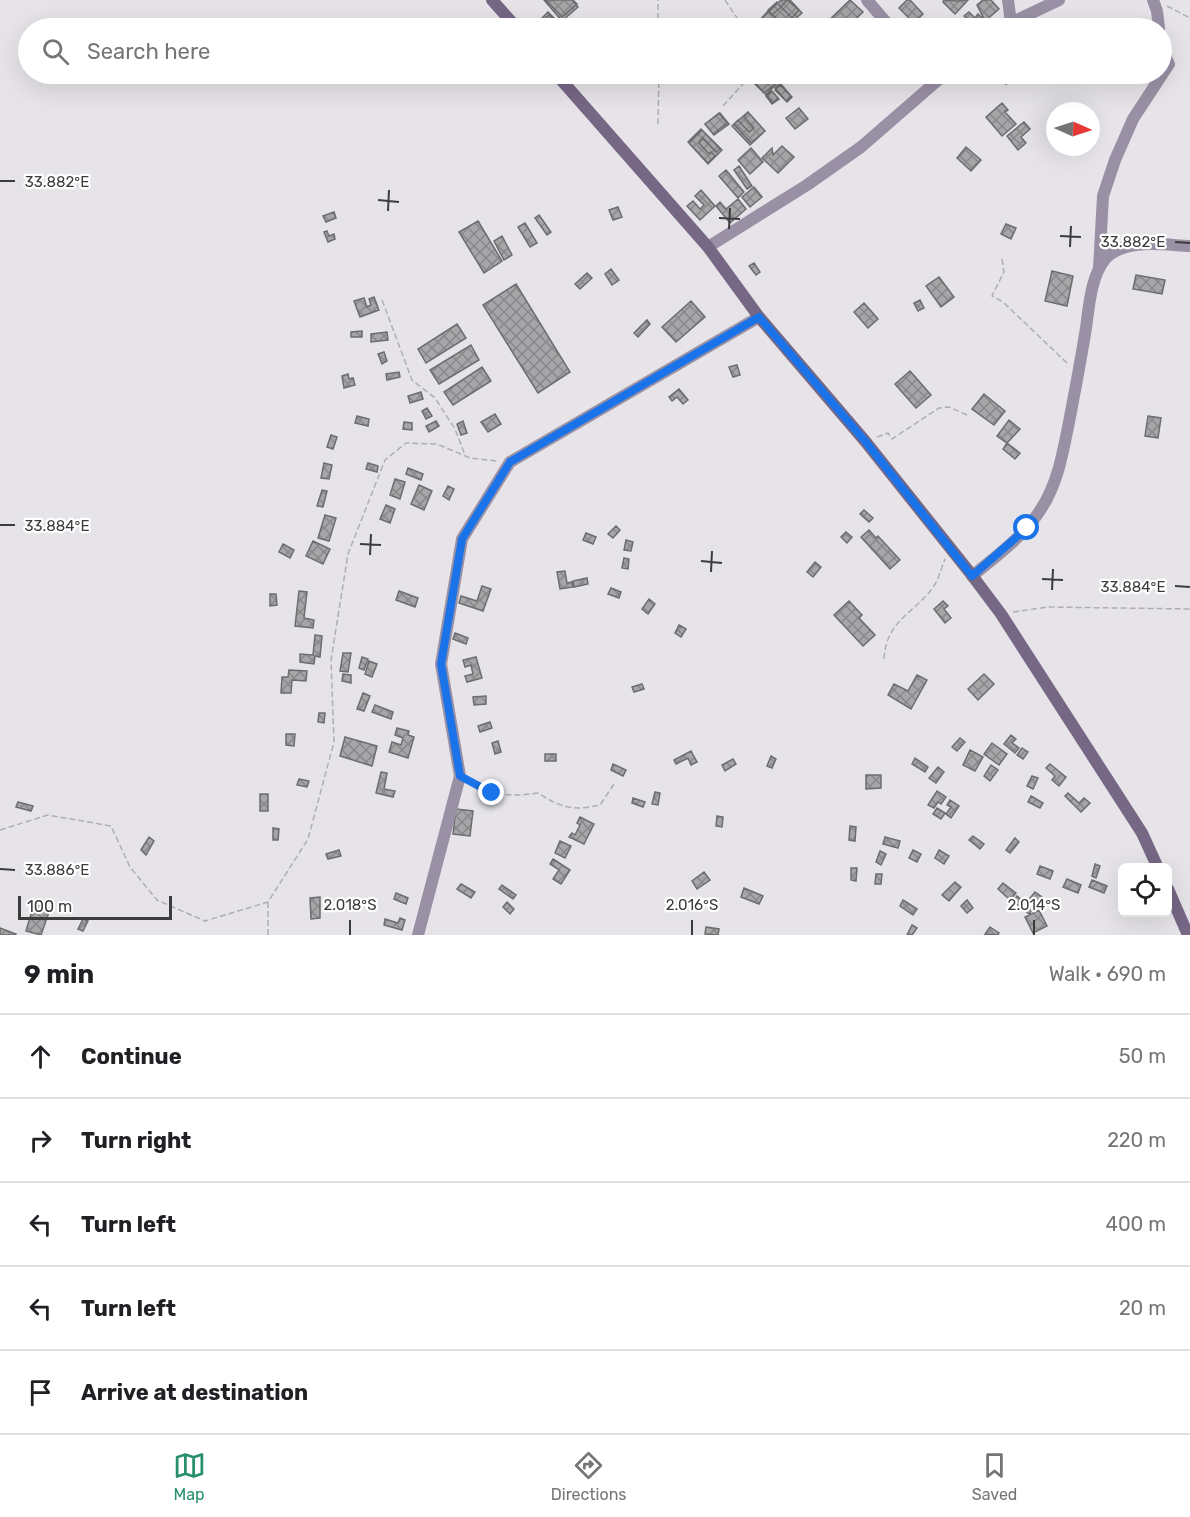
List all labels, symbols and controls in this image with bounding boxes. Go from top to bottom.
search box [18,18,1172,84]
icon: search [39,35,72,68]
text: Search here [87,38,210,65]
north arrow [1046,102,1100,156]
text: 33.882°E [25,173,89,191]
text: 33.882°E [1101,233,1165,251]
route start [1013,514,1039,540]
text: 33.884°E [25,517,89,535]
text: 33.884°E [1101,578,1165,596]
route end [478,779,504,805]
text: 33.886°E [25,861,89,879]
map controls [1118,863,1172,917]
button: locate [1118,863,1172,917]
scale bar [18,893,172,920]
text: 2.018°S [324,896,377,914]
text: 2.016°S [666,896,718,914]
text: 2.014°S [1008,896,1060,914]
text: 100 m [27,897,72,916]
text: 9 min [24,959,94,990]
text: Walk · 690 m [1049,962,1166,986]
icon: ahead [24,1040,57,1073]
text: Continue [81,1043,182,1070]
text: 50 m [1119,1044,1166,1068]
icon: right [24,1124,57,1157]
text: Turn right [81,1127,191,1154]
text: 220 m [1107,1128,1166,1152]
icon: left [24,1208,57,1241]
text: Turn left [81,1211,176,1238]
text: 400 m [1106,1212,1166,1236]
icon: left [24,1292,57,1325]
text: Turn left [81,1295,176,1322]
text: 20 m [1119,1296,1166,1320]
icon: arrive [24,1376,57,1409]
text: Arrive at destination [81,1379,308,1406]
tab: Map [173,1449,206,1504]
tab: Directions [551,1449,627,1504]
tab: Saved [972,1449,1017,1504]

